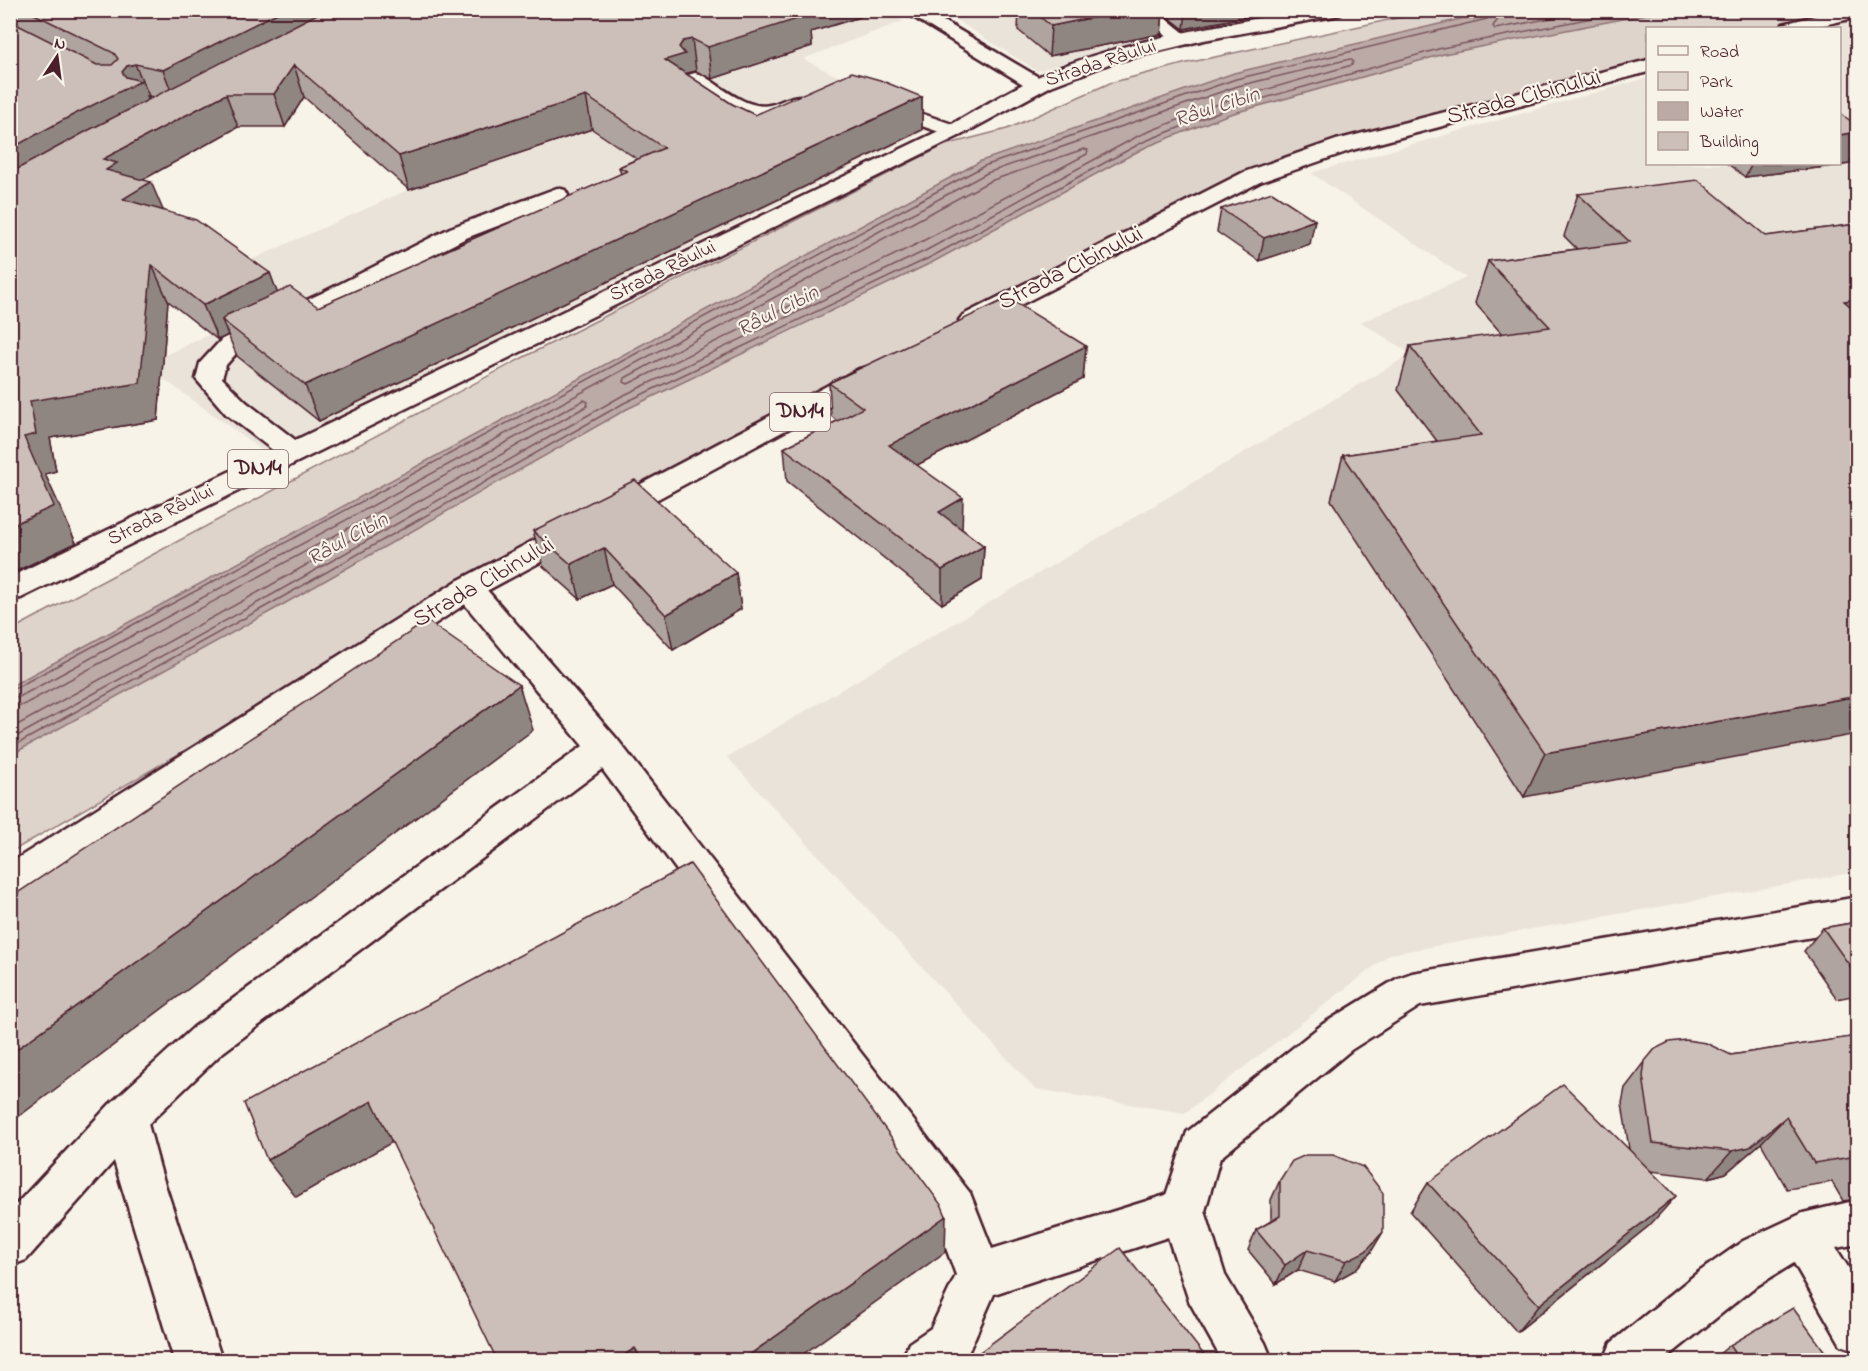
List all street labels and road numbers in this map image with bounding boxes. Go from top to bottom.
street label: Strada Râului [1042,32,1160,96]
street label: Strada Cibinului [1443,61,1605,135]
street label: Strada Cibinului [993,217,1149,321]
street label: Strada Râului [605,234,721,310]
road number: DN14 [770,393,830,431]
road number: DN14 [228,450,288,488]
street label: Strada Râului [103,478,219,554]
street label: Strada Cibinului [407,528,561,638]

